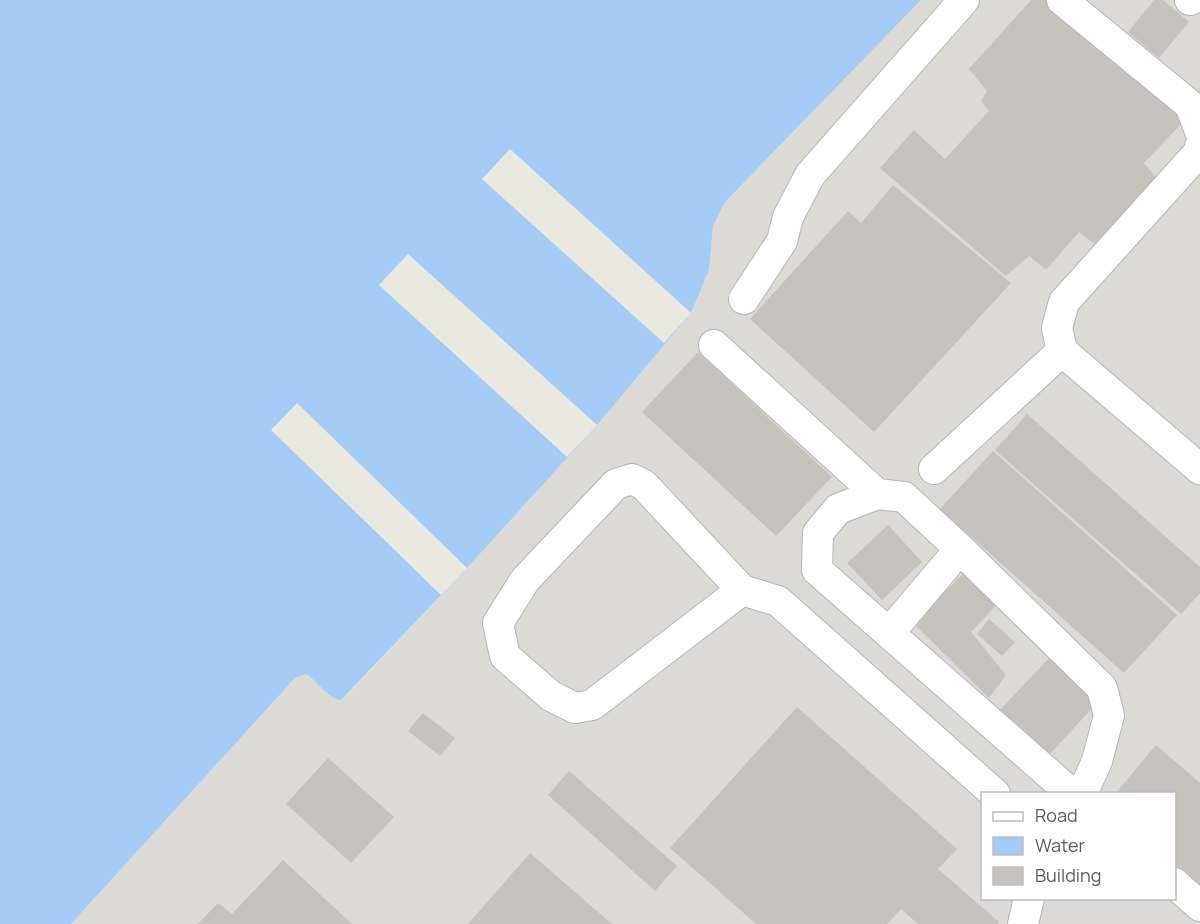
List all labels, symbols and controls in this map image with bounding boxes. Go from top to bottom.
legend [981,792,1176,900]
text: Road [1035,803,1078,827]
text: Water [1035,833,1085,857]
text: Building [1035,863,1101,887]

